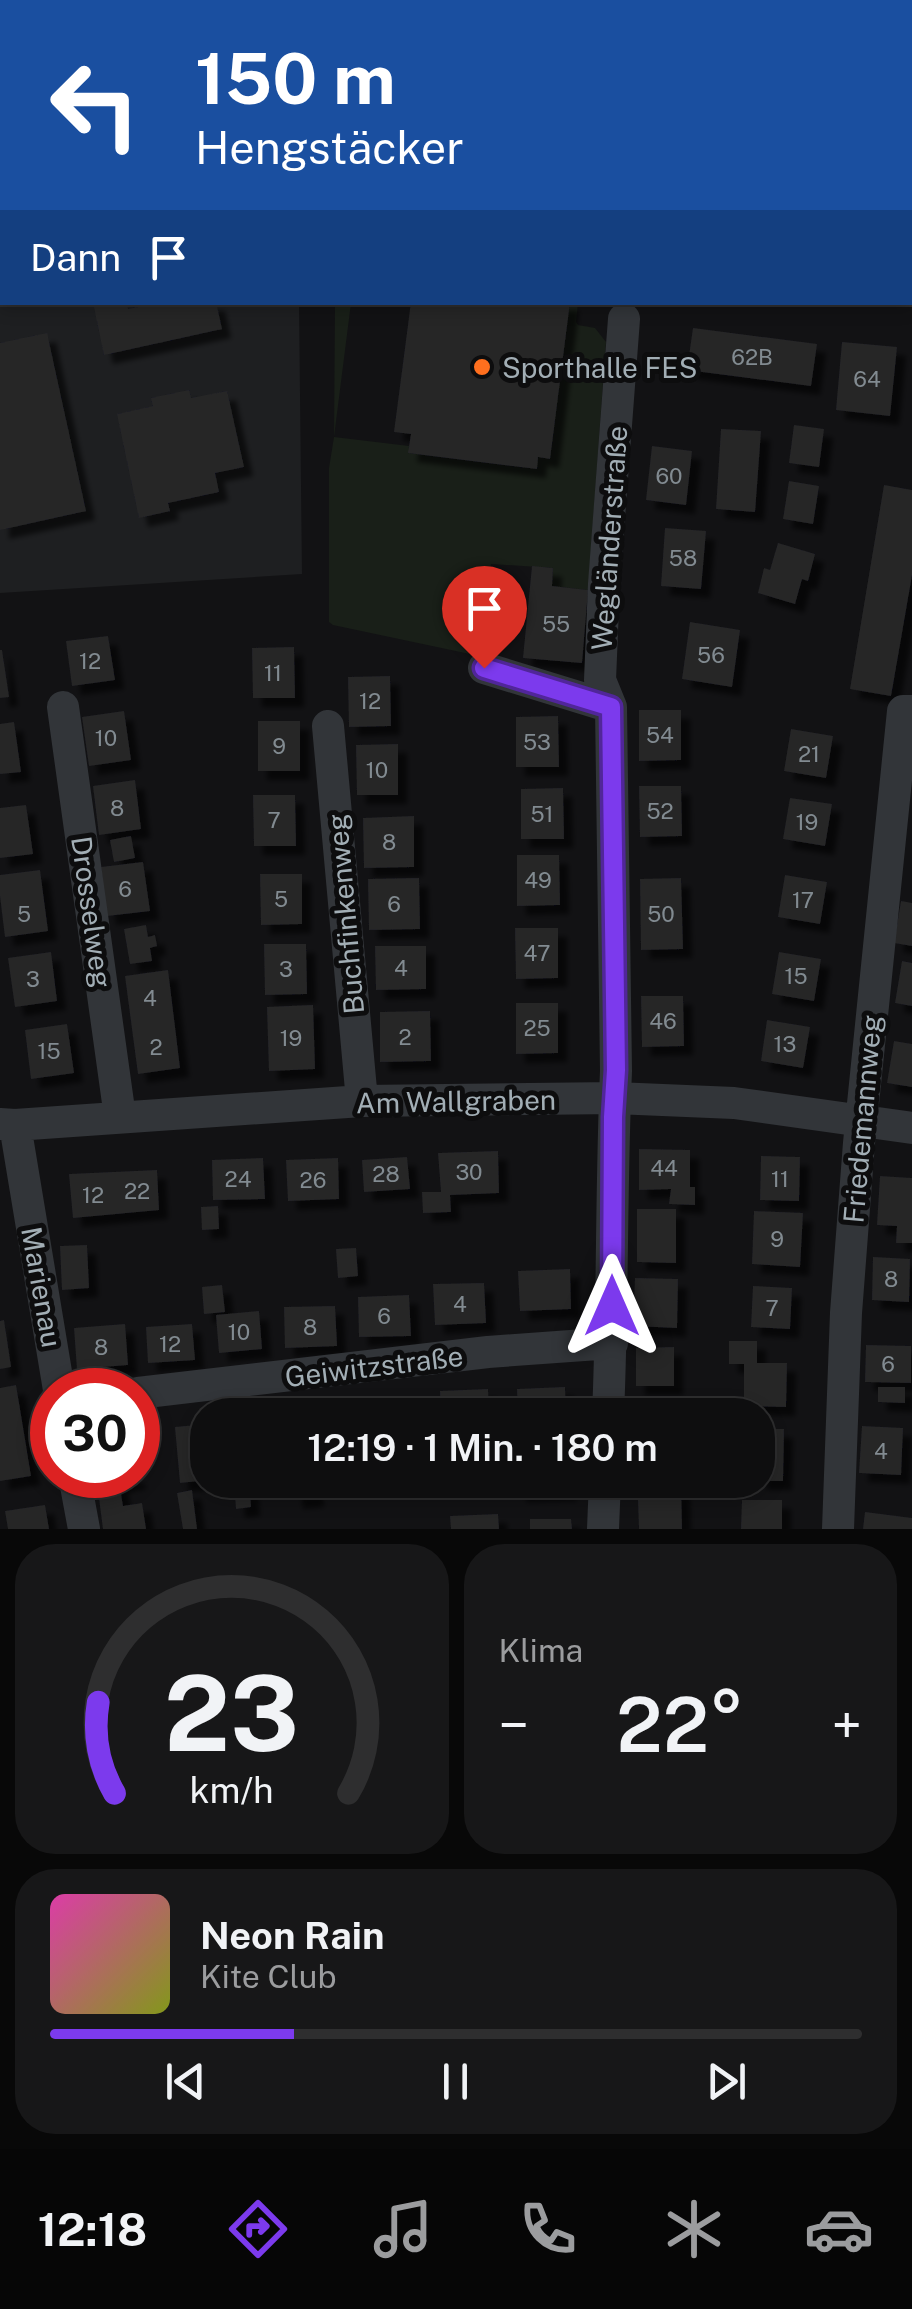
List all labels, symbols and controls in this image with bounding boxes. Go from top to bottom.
text: 150 m [195,37,396,120]
icon: left [30,40,160,170]
text: Hengstäcker [195,121,464,174]
icon: arrive [141,230,196,285]
text: Dann [30,235,121,280]
house number: 62B [731,344,773,370]
place label: Sporthalle FES [502,351,697,384]
marker: Sporthalle FES [471,356,493,378]
house number: 64 [853,366,881,392]
street label: Wegländerstraße [585,425,633,651]
house number: 60 [655,463,683,489]
house number: 58 [669,545,697,571]
pin [442,566,527,669]
icon: arrive [457,581,512,636]
house number: 55 [542,611,570,637]
house number: 56 [697,642,725,668]
house number: 12 [79,648,101,674]
house number: 11 [264,660,282,686]
house number: 12 [359,688,381,714]
house number: 54 [646,722,674,748]
house number: 10 [95,725,117,751]
house number: 53 [523,729,551,755]
house number: 9 [272,733,286,759]
house number: 21 [798,741,820,767]
house number: 10 [366,757,388,783]
house number: 8 [110,795,124,821]
house number: 52 [646,798,674,824]
house number: 51 [530,801,554,827]
house number: 7 [267,807,281,833]
house number: 19 [796,809,818,835]
street label: Buchfinkenweg [320,812,370,1016]
house number: 8 [382,829,396,855]
street label: Drosselweg [65,834,119,990]
house number: 49 [524,867,552,893]
house number: 6 [118,876,132,902]
house number: 5 [274,886,288,912]
house number: 17 [792,887,814,913]
house number: 6 [387,891,401,917]
house number: 5 [17,901,31,927]
house number: 50 [647,901,675,927]
house number: 47 [523,940,551,966]
house number: 4 [394,955,408,981]
house number: 3 [279,956,293,982]
house number: 15 [784,963,808,989]
house number: 3 [26,966,40,992]
house number: 4 [143,985,157,1011]
house number: 46 [649,1008,677,1034]
street label: Friedemannweg [836,1013,888,1225]
house number: 25 [523,1015,551,1041]
house number: 2 [398,1024,412,1050]
house number: 19 [280,1025,302,1051]
house number: 13 [774,1031,796,1057]
house number: 2 [149,1034,163,1060]
house number: 15 [37,1038,61,1064]
street label: Am Wallgraben [356,1083,556,1119]
house number: 44 [650,1155,678,1181]
house number: 30 [455,1159,483,1185]
house number: 28 [372,1161,400,1187]
house number: 24 [225,1166,252,1192]
house number: 11 [771,1166,789,1192]
house number: 26 [300,1167,326,1193]
house number: 22 [124,1178,150,1204]
house number: 12 [82,1182,104,1208]
street label: Marienau [15,1224,69,1350]
house number: 9 [770,1226,784,1252]
position arrow [560,1254,664,1358]
house number: 8 [884,1266,898,1292]
house number: 4 [453,1291,467,1317]
house number: 7 [765,1295,779,1321]
house number: 6 [377,1303,391,1329]
house number: 8 [303,1314,317,1340]
house number: 10 [228,1319,250,1345]
house number: 12 [159,1331,181,1357]
house number: 8 [94,1334,108,1360]
street label: Geiwitzstraße [283,1339,465,1393]
house number: 6 [881,1351,895,1377]
speed limit sign: 30 [30,1368,160,1498]
text: 12:19 · 1 Min. · 180 m [307,1425,658,1470]
house number: 4 [874,1438,888,1464]
text: Klima [499,1632,583,1669]
text: 23 [164,1652,299,1774]
text: 22° [616,1681,744,1769]
text: − [499,1693,529,1757]
text: + [832,1693,862,1757]
text: km/h [190,1769,274,1811]
text: Neon Rain [200,1913,384,1958]
text: Kite Club [200,1958,337,1995]
icon: previous [158,2054,213,2109]
icon: pause [428,2054,483,2109]
icon: next [699,2054,754,2109]
icon: directions [223,2194,293,2264]
icon: music [368,2194,438,2264]
icon: phone [513,2194,583,2264]
icon: climate [659,2194,729,2264]
icon: car [804,2194,874,2264]
text: 12:18 [38,2203,147,2256]

